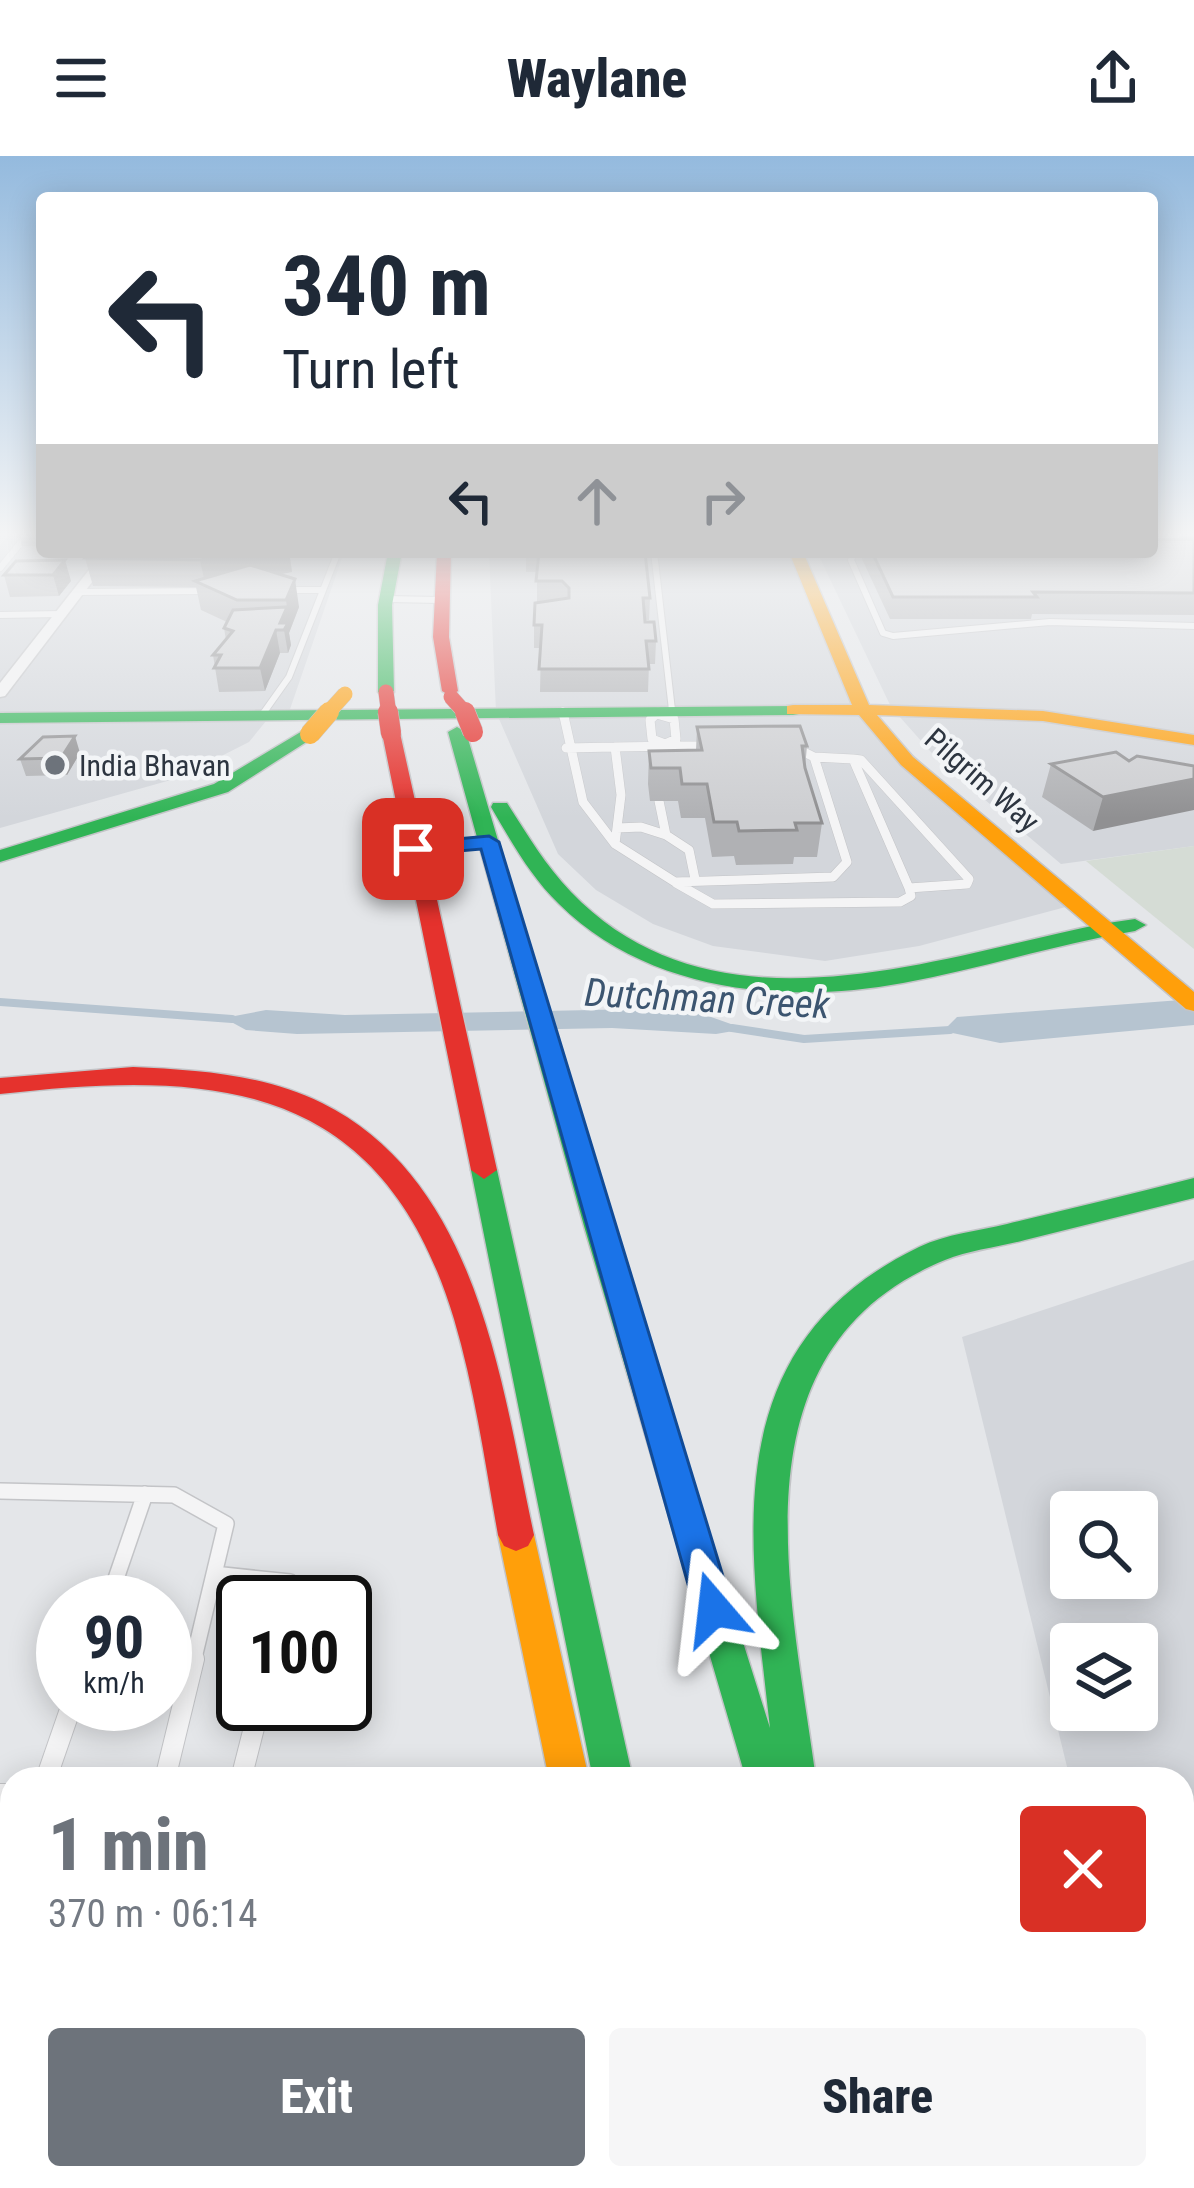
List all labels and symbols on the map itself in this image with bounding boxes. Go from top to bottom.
street label: Pilgrim Way [918,721,1046,839]
place label: India Bhavan [79,748,231,783]
marker: India Bhavan [42,752,68,778]
pin [362,798,464,900]
water label: Dutchman Creek [583,970,832,1028]
position arrow [651,1546,777,1672]
speed limit sign: 100 [216,1575,372,1731]

